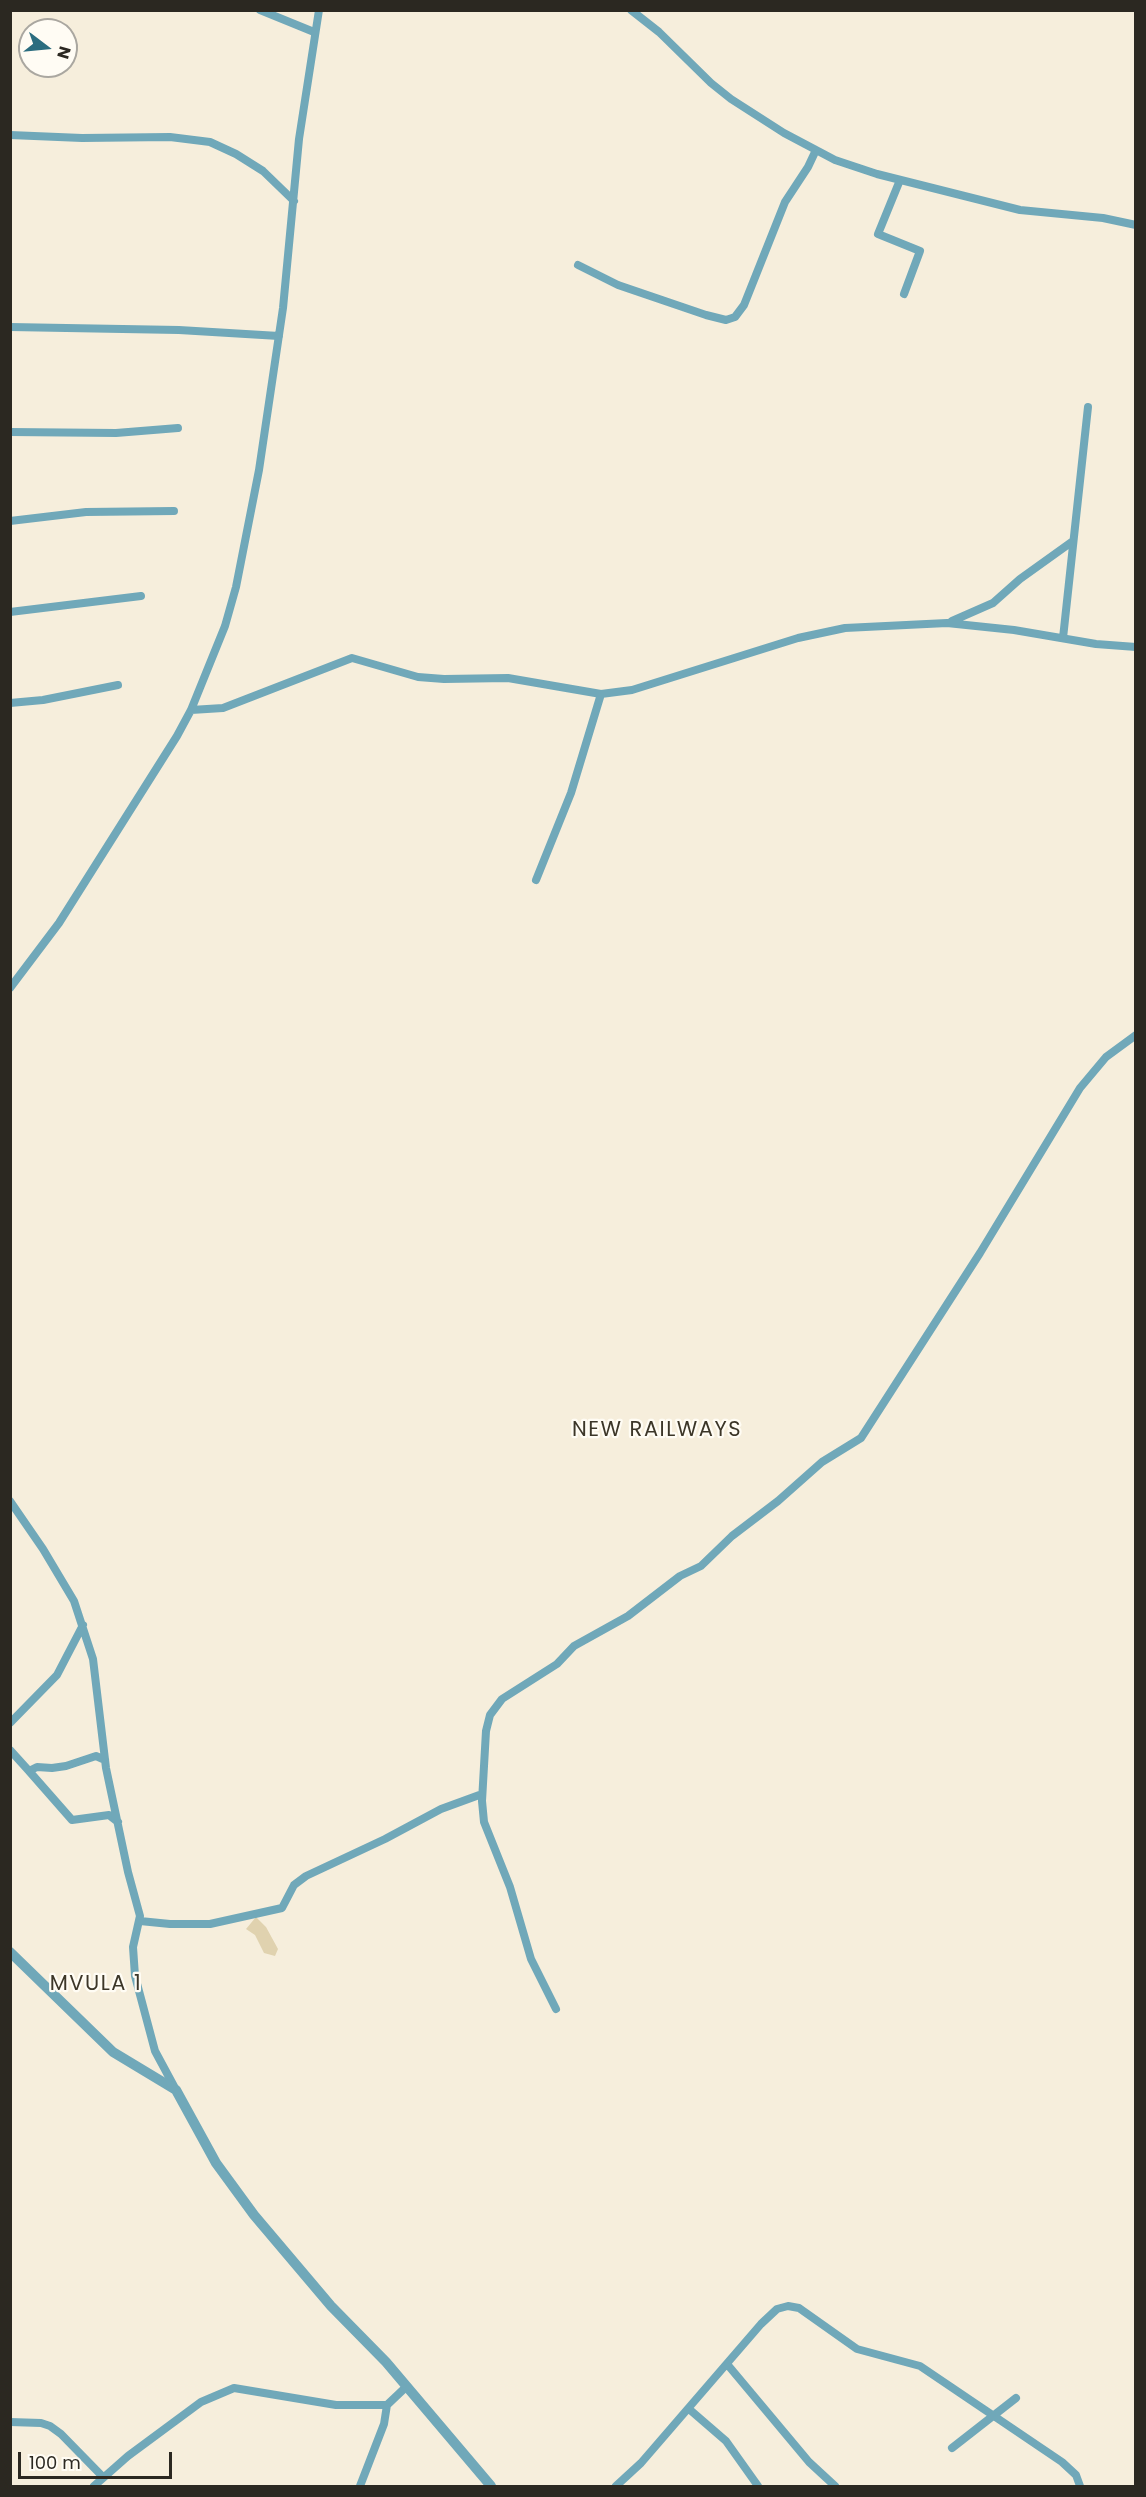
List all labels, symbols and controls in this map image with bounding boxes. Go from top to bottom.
north arrow [18,18,78,78]
text: N [51,44,77,62]
district label: NEW RAILWAYS [572,1418,742,1444]
district label: MVULA 1 [50,1972,142,1998]
scale bar [21,2440,176,2478]
text: 100 m [29,2450,81,2475]

